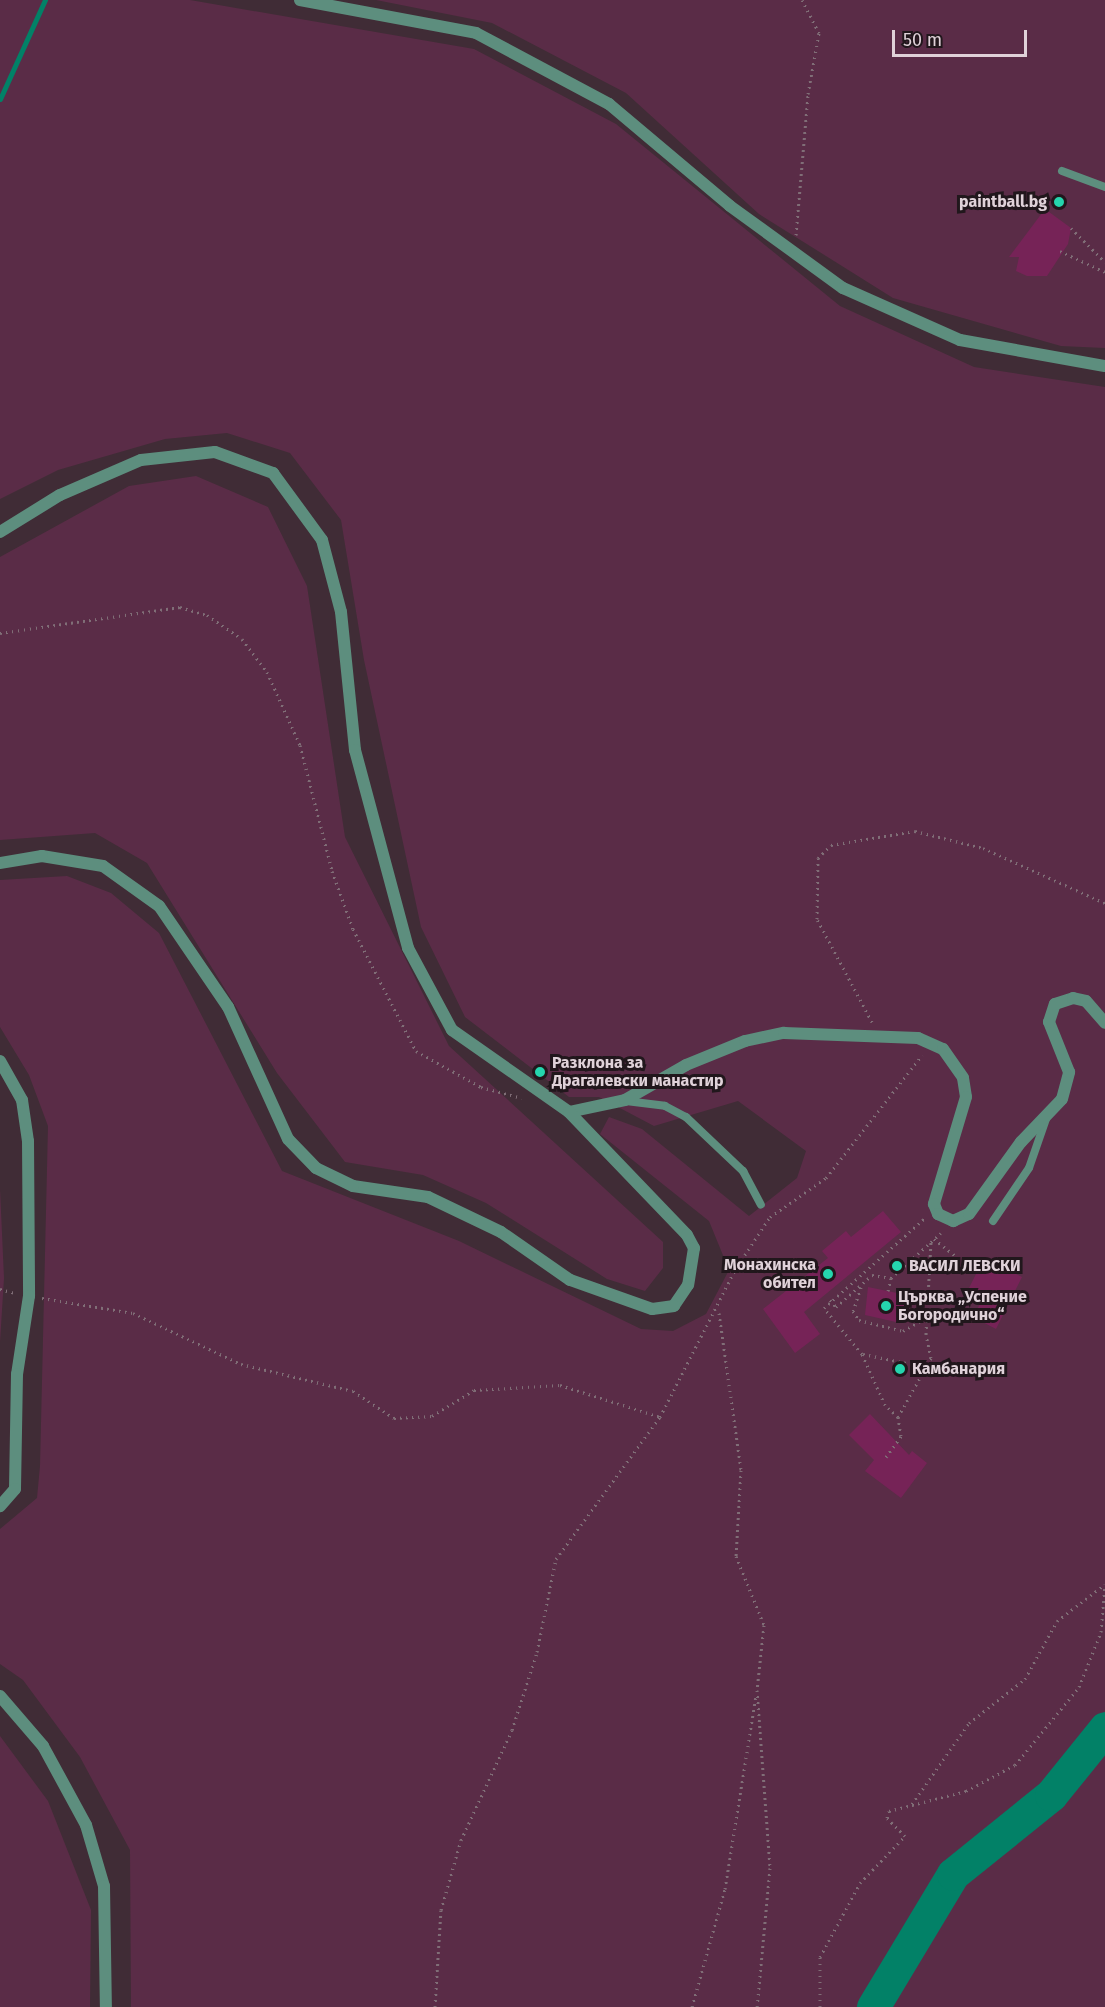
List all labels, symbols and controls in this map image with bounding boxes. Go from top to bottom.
scale bar [895,18,1030,56]
text: 50 m [903,29,942,51]
place label: paintball.bg [959,192,1047,212]
marker: paintball.bg [1052,195,1066,209]
place label: Разклона за Драгалевски манастир [552,1053,724,1091]
marker: Разклона за Драгалевски манастир [533,1065,547,1079]
place label: Монахинска обител [724,1255,816,1293]
place label: ВАСИЛ ЛЕВСКИ [909,1256,1021,1276]
marker: ВАСИЛ ЛЕВСКИ [890,1259,904,1273]
marker: Монахинска обител [821,1267,835,1281]
place label: Църква „Успение Богородично“ [898,1287,1027,1325]
marker: Църква „Успение Богородично“ [879,1299,893,1313]
place label: Камбанария [912,1359,1005,1379]
marker: Камбанария [893,1362,907,1376]

